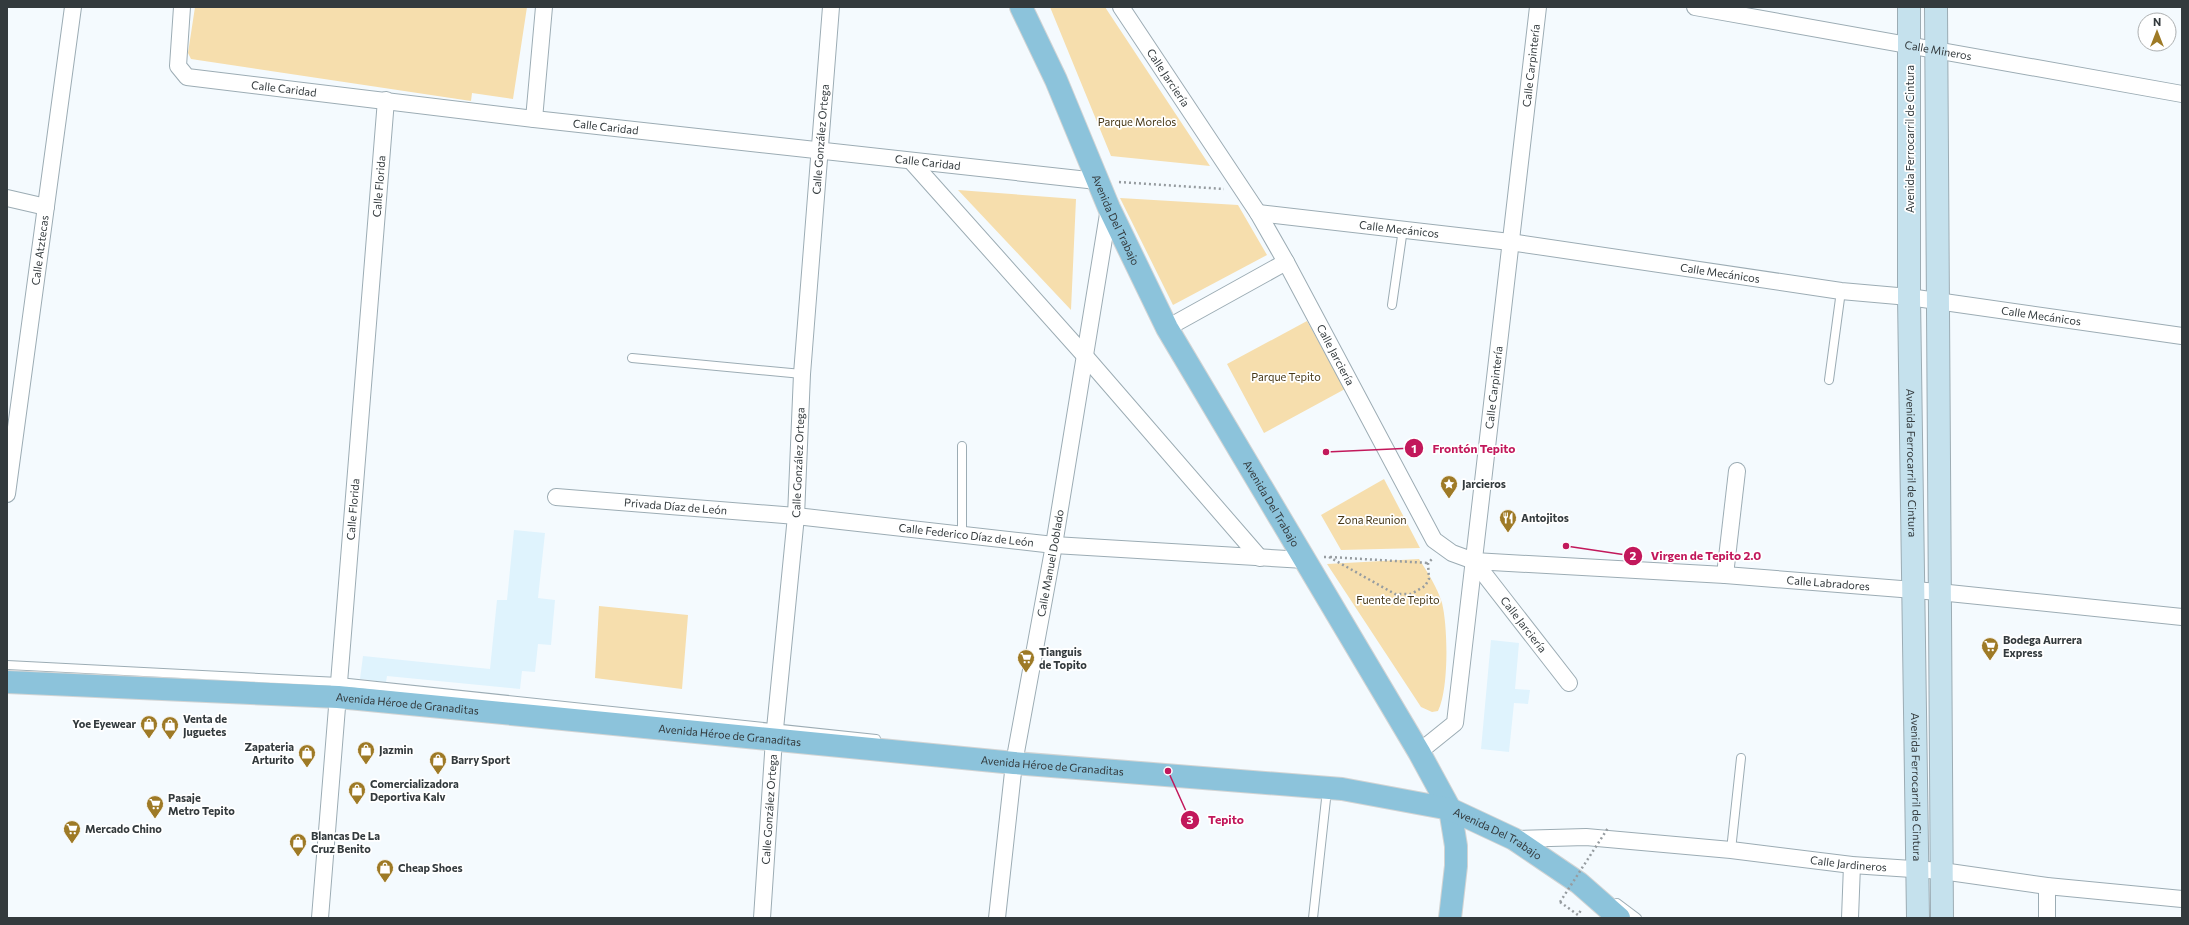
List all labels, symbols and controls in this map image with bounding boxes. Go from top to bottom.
north arrow [2137,12,2177,52]
text: N [2153,15,2161,28]
street label: Calle Carpintería [1519,23,1542,108]
street label: Calle Mineros [1904,38,1973,62]
street label: Calle Jarciería [1144,46,1192,109]
street label: Avenida Ferrocarril de Cintura [1903,65,1916,213]
street label: Calle Caridad [251,78,317,99]
street label: Calle González Ortega [809,84,831,195]
park label: Parque Morelos [1098,115,1176,128]
street label: Calle Caridad [572,116,639,136]
street label: Calle Caridad [894,152,961,172]
street label: Calle Florida [370,155,387,218]
street label: Avenida Del Trabajo [1090,172,1143,267]
street label: Calle Atztecas [28,214,51,286]
street label: Calle Mecánicos [1358,218,1440,240]
street label: Calle Mecánicos [1679,260,1761,285]
street label: Calle Mecánicos [2000,303,2082,328]
street label: Calle Jarciería [1314,322,1357,387]
street label: Calle Carpintería [1482,345,1505,430]
park label: Parque Tepito [1251,370,1321,383]
street label: Avenida Ferrocarril de Cintura [1904,389,1919,537]
street label: Calle González Ortega [789,407,807,518]
callout: Frontón Tepito [1404,436,1523,460]
text: 1 [1411,441,1417,455]
text: Frontón Tepito [1433,441,1515,455]
street label: Avenida Del Trabajo [1241,458,1303,549]
place icon: Jarcieros [1439,474,1459,499]
place label: Jarcieros [1462,477,1506,491]
street label: Calle Florida [344,478,361,541]
street label: Privada Díaz de León [624,495,728,517]
street label: Calle Manuel Doblado [1034,508,1066,618]
restaurant icon: Antojitos [1498,508,1518,533]
place label: Antojitos [1521,511,1569,524]
park label: Zona Reunion [1337,513,1407,526]
street label: Calle Federico Díaz de León [898,521,1034,549]
callout: Virgen de Tepito 2.0 [1623,544,1769,568]
text: 2 [1630,548,1637,562]
text: Virgen de Tepito 2.0 [1651,548,1761,562]
street label: Calle Labradores [1786,573,1870,592]
park label: Fuente de Tepito [1356,593,1440,606]
street label: Calle Jarciería [1498,594,1550,655]
place label: Bodega Aurrera Express [2003,633,2082,659]
supermarket icon: Bodega Aurrera Express [1980,636,2000,661]
place label: Tianguis de Topito [1039,645,1087,671]
supermarket icon: Tianguis de Topito [1016,648,1036,673]
street label: Avenida Héroe de Granaditas [335,690,479,717]
place label: Venta de Juguetes [183,712,227,739]
street label: Avenida Ferrocarril de Cintura [1909,713,1924,861]
shop icon: Yoe Eyewear [139,714,159,739]
shop icon: Venta de Juguetes [160,715,180,740]
place label: Yoe Eyewear [72,717,136,730]
street label: Avenida Héroe de Granaditas [658,721,802,748]
place label: Zapateria Arturito [245,740,294,766]
shop icon: Jazmin [356,740,376,765]
shop icon: Zapateria Arturito [297,743,317,768]
place label: Jazmin [379,743,413,757]
shop icon: Barry Sport [428,750,448,775]
place label: Barry Sport [451,753,511,766]
street label: Avenida Héroe de Granaditas [980,753,1124,778]
street label: Calle González Ortega [759,754,779,865]
place label: Comercializadora Deportiva Kalv [370,777,459,803]
shop icon: Comercializadora Deportiva Kalv [347,780,367,805]
place label: Pasaje Metro Tepito [168,791,235,817]
supermarket icon: Pasaje Metro Tepito [145,794,165,819]
street label: Avenida Del Trabajo [1451,804,1545,862]
callout: Tepito [1180,808,1252,832]
text: 3 [1187,812,1194,826]
text: Tepito [1208,812,1244,826]
supermarket icon: Mercado Chino [62,819,82,844]
place label: Mercado Chino [85,822,162,835]
place label: Blancas De La Cruz Benito [311,829,380,855]
shop icon: Blancas De La Cruz Benito [288,832,308,857]
street label: Calle Jardineros [1810,853,1887,873]
shop icon: Cheap Shoes [375,858,395,883]
place label: Cheap Shoes [398,861,463,874]

